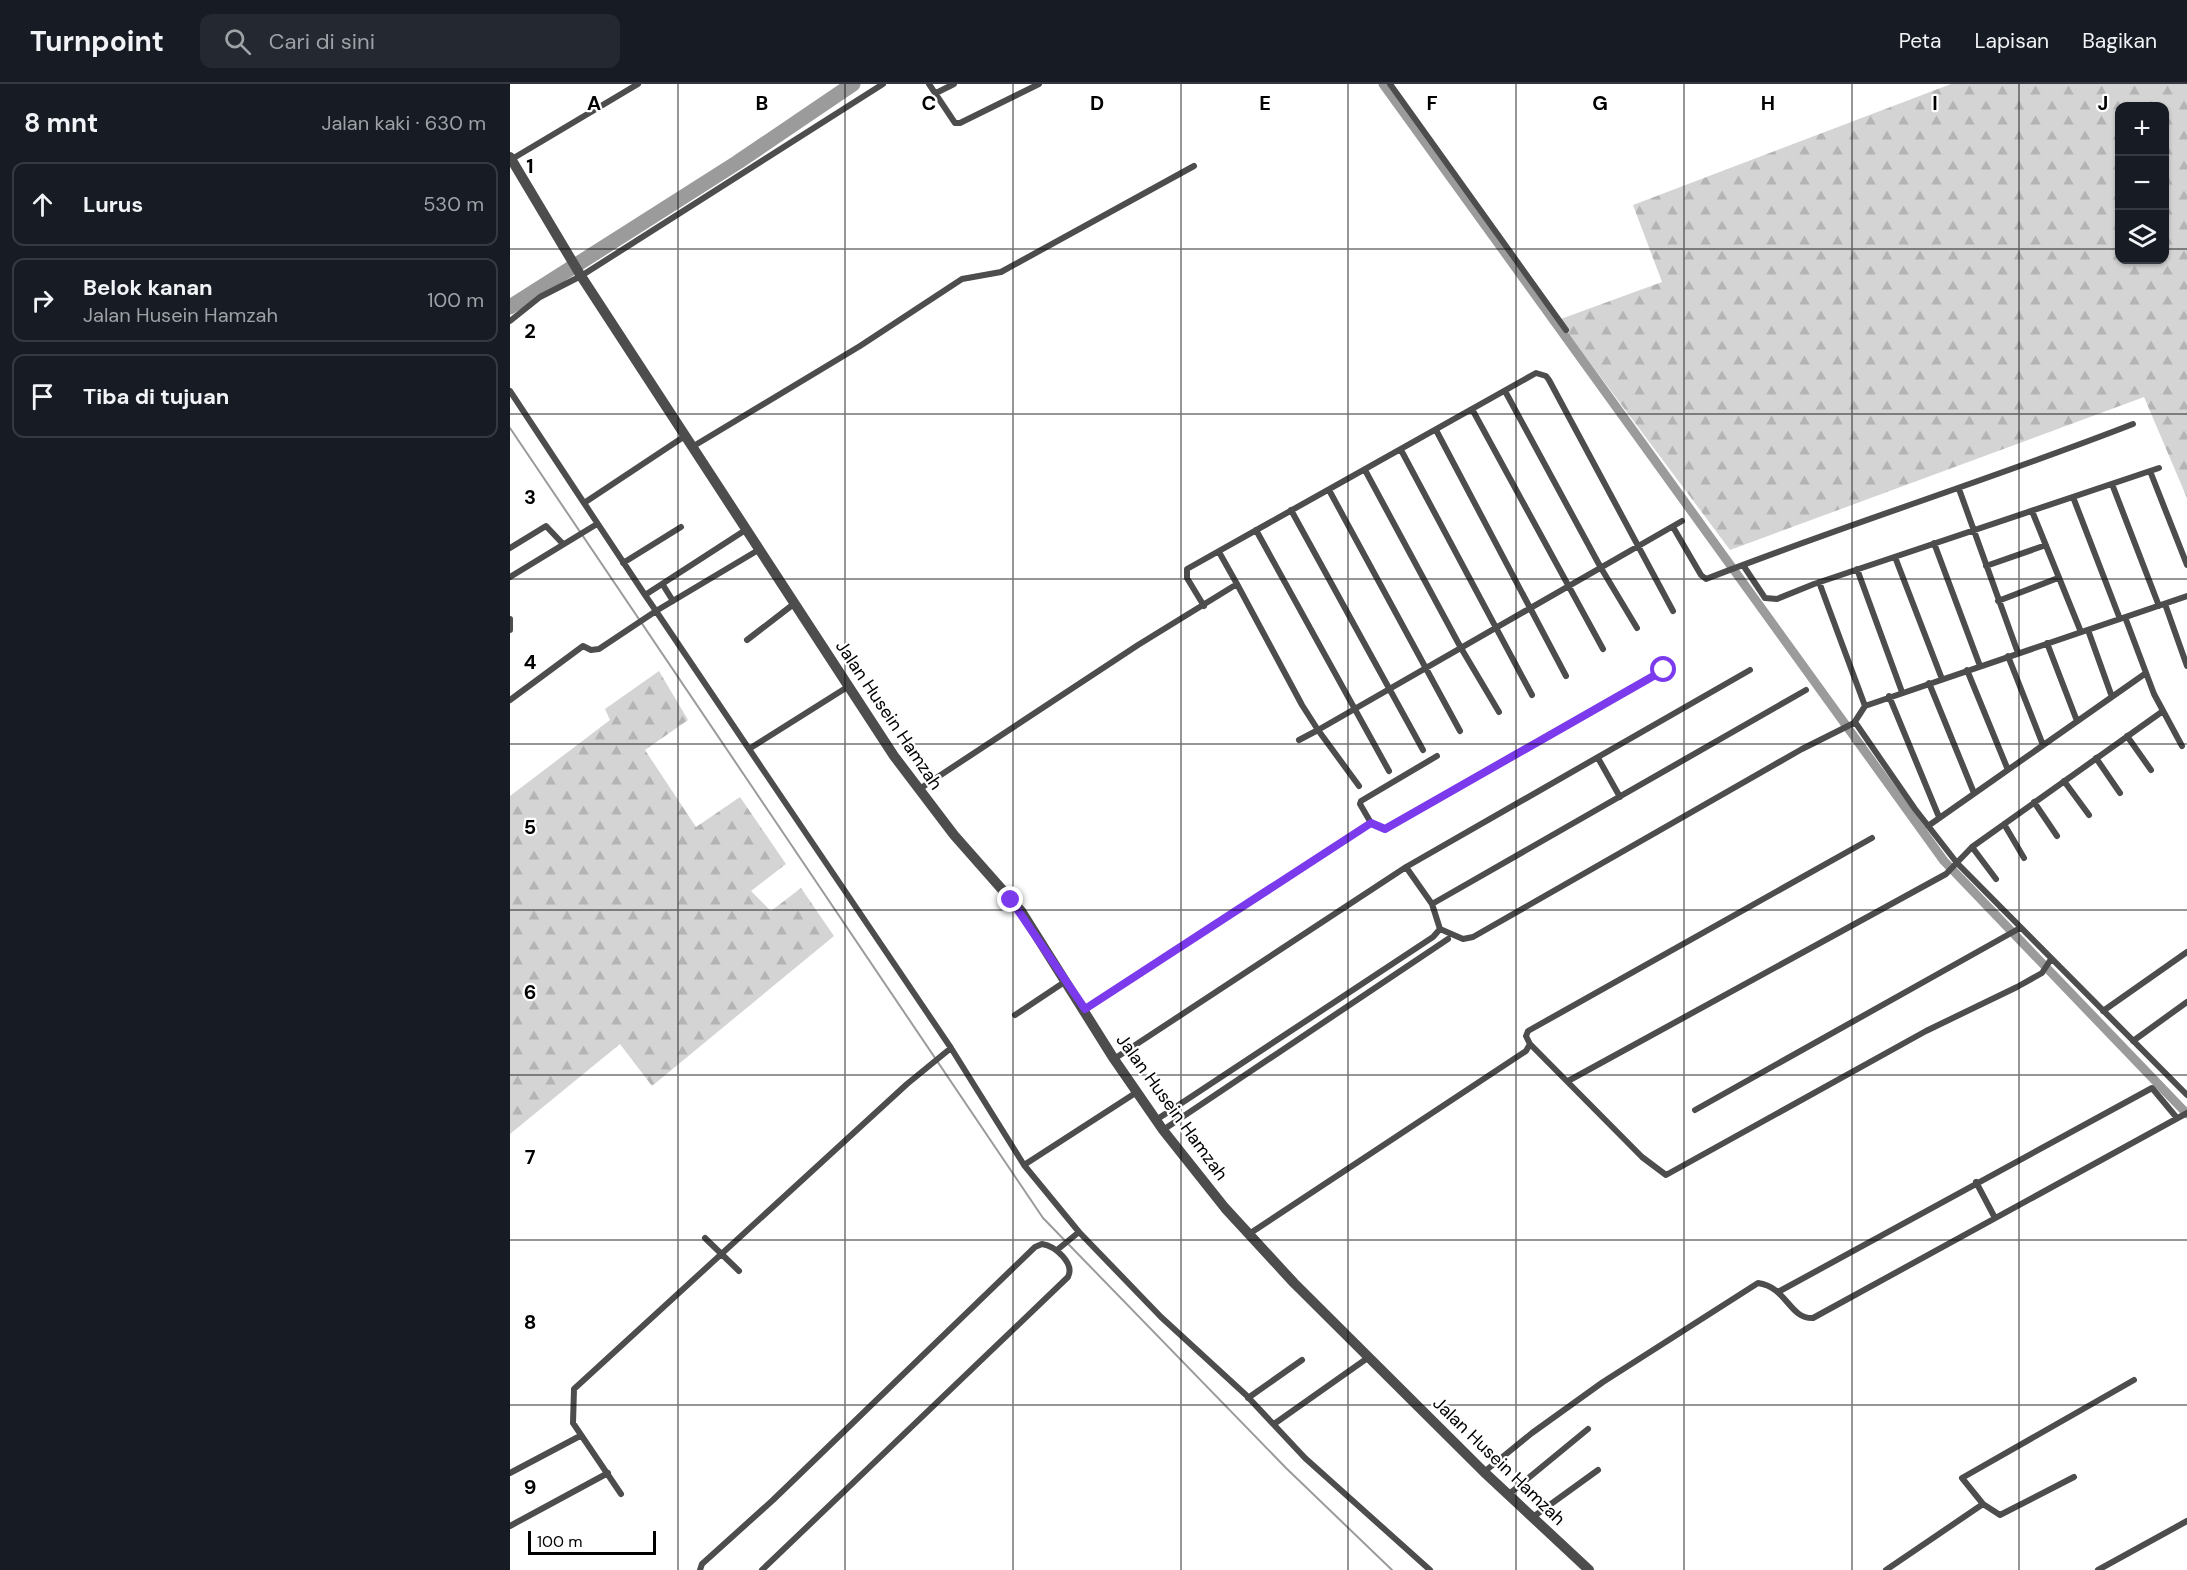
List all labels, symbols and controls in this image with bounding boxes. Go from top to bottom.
search box [200,14,620,68]
text: Turnpoint [30,23,164,60]
icon: search [221,25,254,58]
text: Cari di sini [269,27,375,56]
text: Peta [1899,27,1941,55]
text: Lapisan [1974,27,2049,55]
text: Bagikan [2082,27,2157,55]
text: A [587,90,601,116]
text: B [756,90,768,116]
text: C [922,90,936,116]
text: D [1090,90,1104,116]
text: E [1259,90,1271,116]
text: F [1426,90,1438,116]
text: G [1592,90,1608,116]
text: H [1761,90,1775,116]
text: I [1932,90,1938,116]
text: J [2098,90,2108,116]
map controls [2115,102,2169,264]
button: + [2115,102,2169,156]
text: 8 mnt [24,106,98,140]
text: Jalan kaki · 630 m [321,110,486,136]
text: 1 [526,153,534,179]
button: − [2115,156,2169,210]
icon: ahead [26,188,59,221]
text: Lurus [83,190,143,219]
text: 530 m [423,191,484,217]
button: layers [2115,210,2169,264]
text: Belok kanan [83,273,213,302]
icon: right [26,284,59,317]
text: 100 m [427,287,484,313]
text: Jalan Husein Hamzah [83,302,278,328]
text: 2 [524,318,536,344]
icon: arrive [26,380,59,413]
text: Tiba di tujuan [83,382,229,411]
text: 3 [524,484,536,510]
street label: Jalan Husein Hamzah [830,636,948,794]
text: 4 [524,649,537,675]
route start [1650,656,1676,682]
text: 5 [524,814,536,840]
route end [997,886,1023,912]
text: 6 [524,979,536,1005]
street label: Jalan Husein Hamzah [1111,1029,1233,1185]
text: 7 [525,1144,536,1170]
text: 8 [524,1309,536,1335]
street label: Jalan Husein Hamzah [1428,1391,1570,1531]
text: 9 [524,1474,536,1500]
scale bar [528,1528,656,1556]
text: 100 m [537,1531,582,1552]

